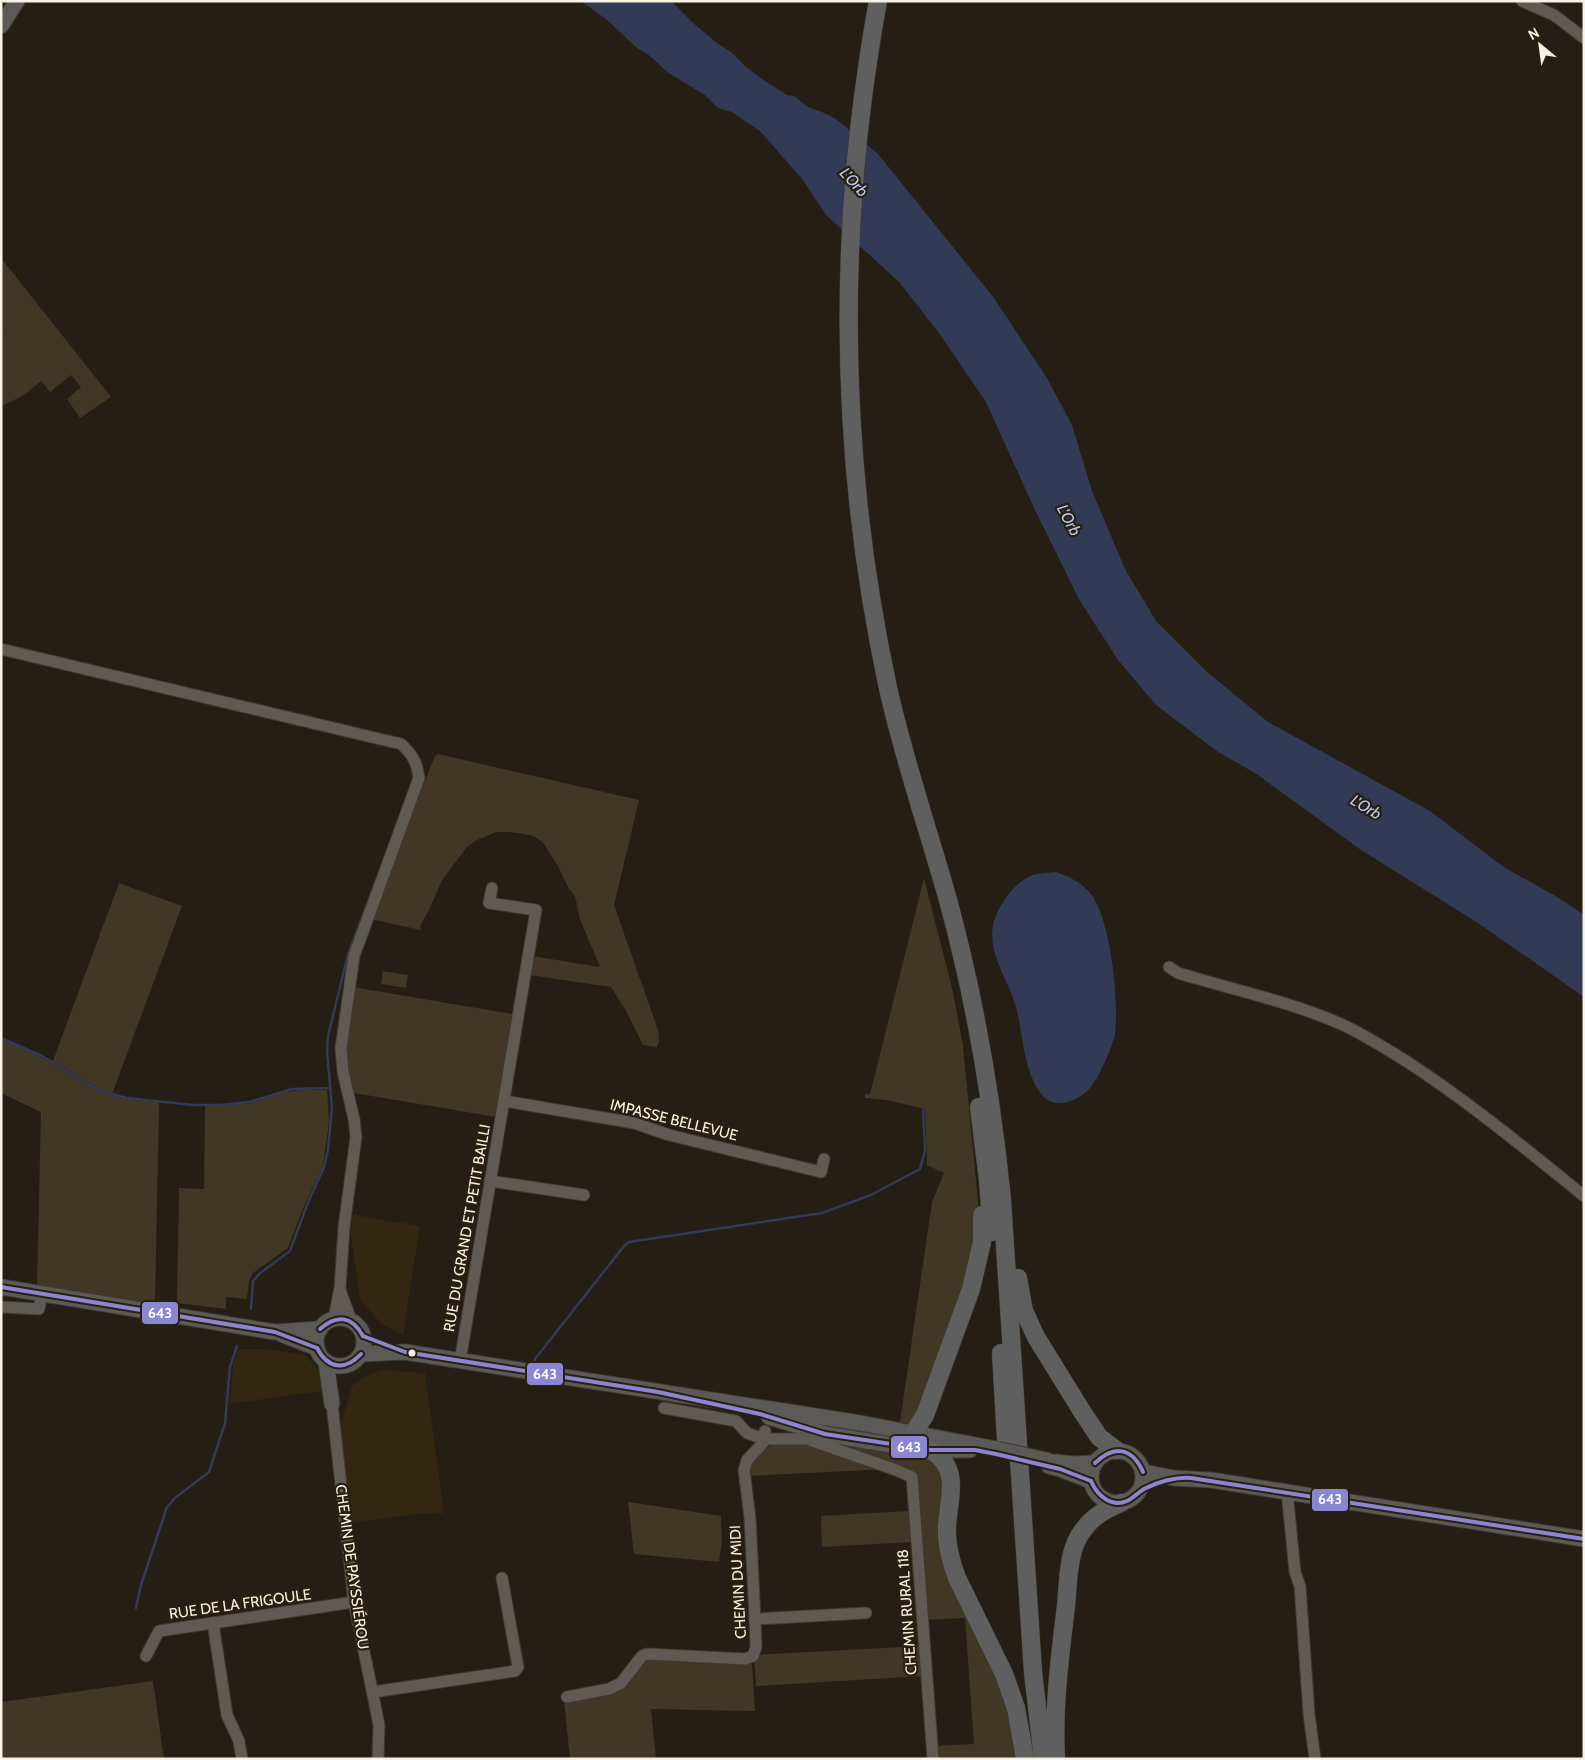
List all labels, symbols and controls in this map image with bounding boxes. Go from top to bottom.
north arrow [1515,20,1565,70]
text: N [1525,23,1542,44]
water label: L'Orb [836,164,872,200]
water label: L'Orb [1053,501,1085,539]
water label: L'Orb [1347,790,1385,824]
street label: IMPASSE BELLEVUE [608,1095,740,1145]
street label: RUE DU GRAND ET PETIT BAILLI [440,1123,494,1333]
line badge: 643 [141,1301,179,1325]
text: 643 [148,1304,172,1322]
unlabelled marker [407,1348,417,1358]
line badge: 643 [526,1362,564,1386]
text: 643 [533,1365,557,1383]
line badge: 643 [890,1435,928,1459]
text: 643 [897,1438,921,1456]
street label: CHEMIN DE PAYSSIÉROU [332,1483,373,1651]
line badge: 643 [1311,1488,1349,1512]
text: 643 [1318,1490,1342,1508]
street label: CHEMIN DU MIDI [726,1525,750,1639]
street label: CHEMIN RURAL 118 [894,1549,920,1675]
street label: RUE DE LA FRIGOULE [168,1585,312,1623]

